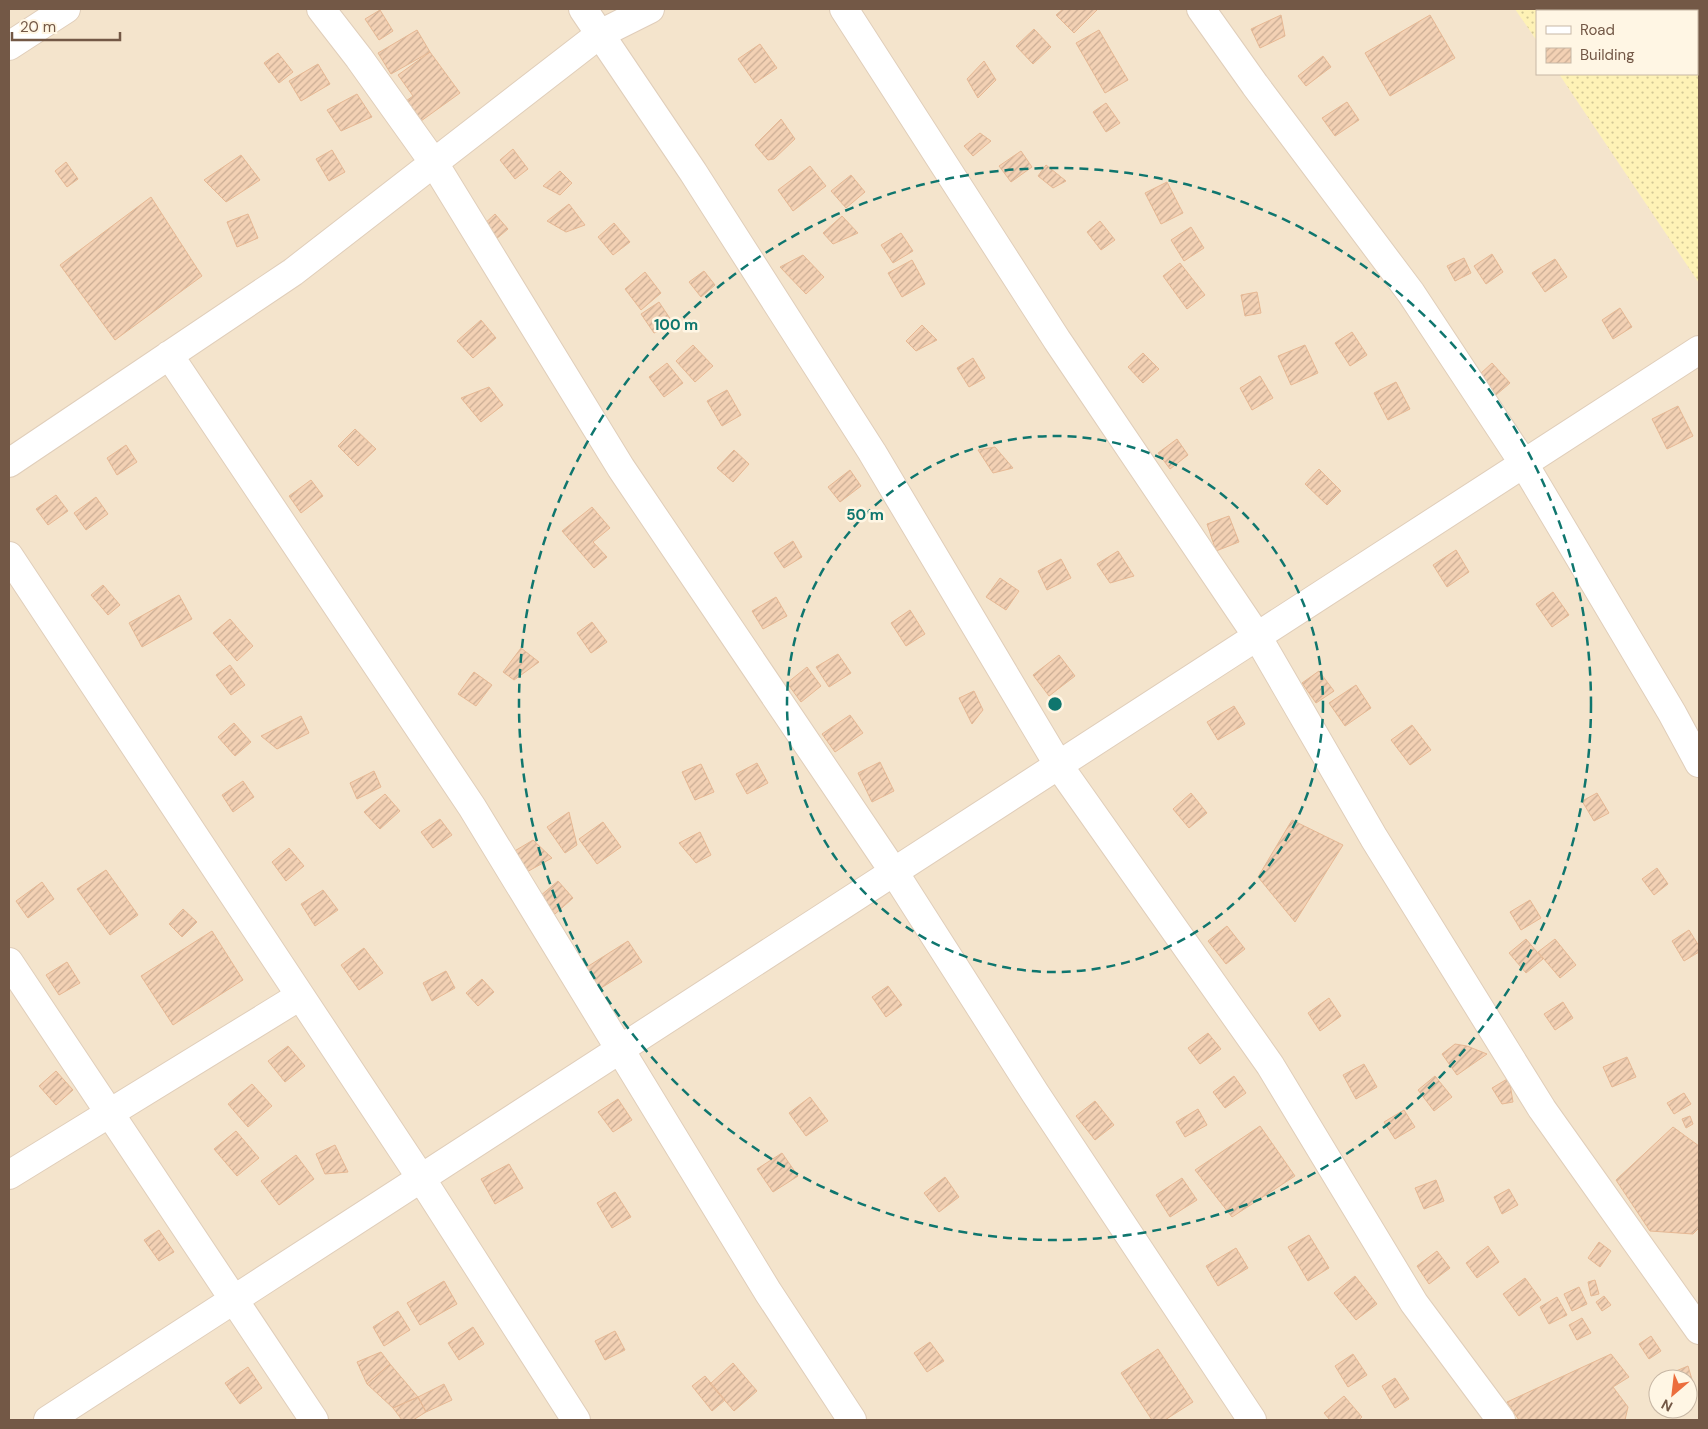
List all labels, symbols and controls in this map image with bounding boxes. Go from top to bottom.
scale bar [12,10,120,42]
legend [1536,10,1698,75]
text: 20 m [20,17,56,37]
text: Road [1580,20,1615,40]
text: Building [1580,45,1635,65]
text: 100 m [654,315,698,335]
text: 50 m [846,505,884,525]
centre of rings [1046,695,1064,713]
north arrow [1648,1369,1698,1419]
text: N [1658,1395,1676,1416]

